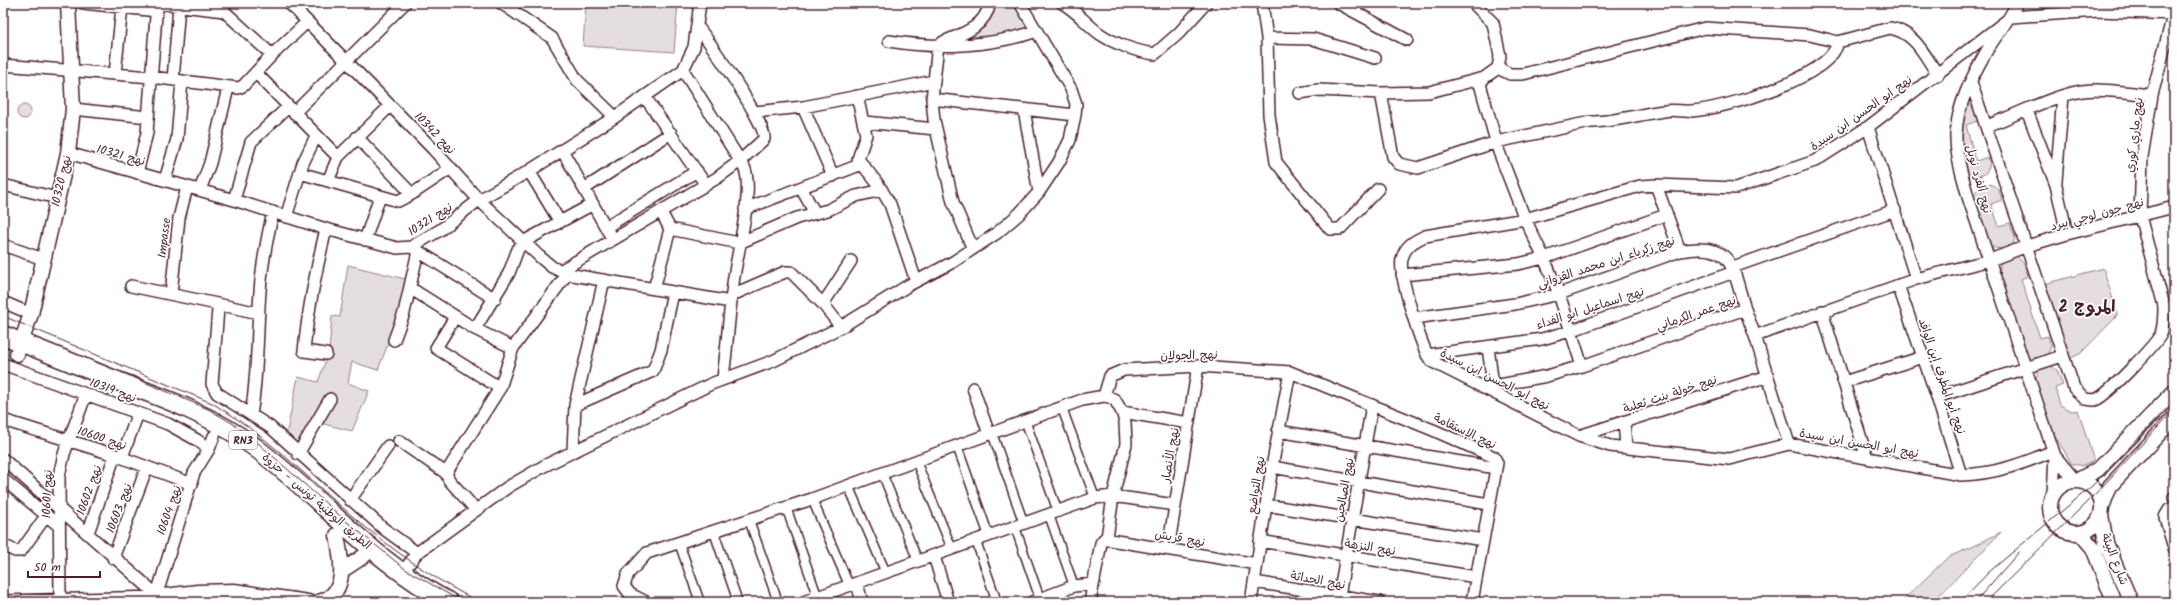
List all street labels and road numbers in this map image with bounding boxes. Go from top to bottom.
street label: نهج ابو الحسن ابن سيدة [1806,71,1916,156]
street label: نهج ماري كوري [2120,96,2149,174]
street label: نهج 10342 [409,108,460,159]
street label: نهج 10321 [94,140,147,171]
street label: نهج ألفرد نوبل [1960,143,1997,216]
street label: نهج 10320 [46,154,77,209]
street label: نهج جون لوجي بيرد [2048,193,2146,237]
street label: نهج 10321 [404,198,456,241]
street label: Impasse [153,216,176,259]
street label: نهج زكرياء ابن محمد القزواني [1535,231,1678,295]
street label: نهج اسماعيل ابو الفداء [1534,282,1647,335]
street label: نهج عمر الكرماني [1654,291,1739,337]
street label: نهج أبو المطرف إبن الوافد [1913,315,1970,437]
street label: نهج ابو الحسن ابن سيدة [1437,344,1553,415]
street label: نهج الجولان [1160,346,1218,365]
street label: نهج خولة بنت ثعلبة [1621,370,1720,419]
street label: نهج 10319 [87,373,139,408]
street label: نهج الإستقامة [1430,409,1499,454]
street label: نهج 10600 [75,422,129,455]
street label: نهج ابو الحسن ابن سيدة [1798,424,1920,463]
street label: نهج الأنصار [1156,426,1185,485]
road number: RN3 [229,431,257,449]
street label: الطريق الوطنية تونس - حزوة [257,448,376,555]
street label: نهج التواضع [1243,455,1270,516]
street label: نهج الصالحين [1329,456,1360,524]
street label: نهج 10602 [72,462,107,518]
street label: نهج 10601 [37,469,58,519]
street label: نهج 10603 [101,481,138,536]
street label: نهج 10604 [152,483,187,538]
street label: نهج قريش [1153,525,1207,552]
street label: شارع البيئة [2096,530,2133,588]
street label: نهج النزهة [1343,534,1397,561]
street label: نهج الحداثة [1289,566,1347,595]

